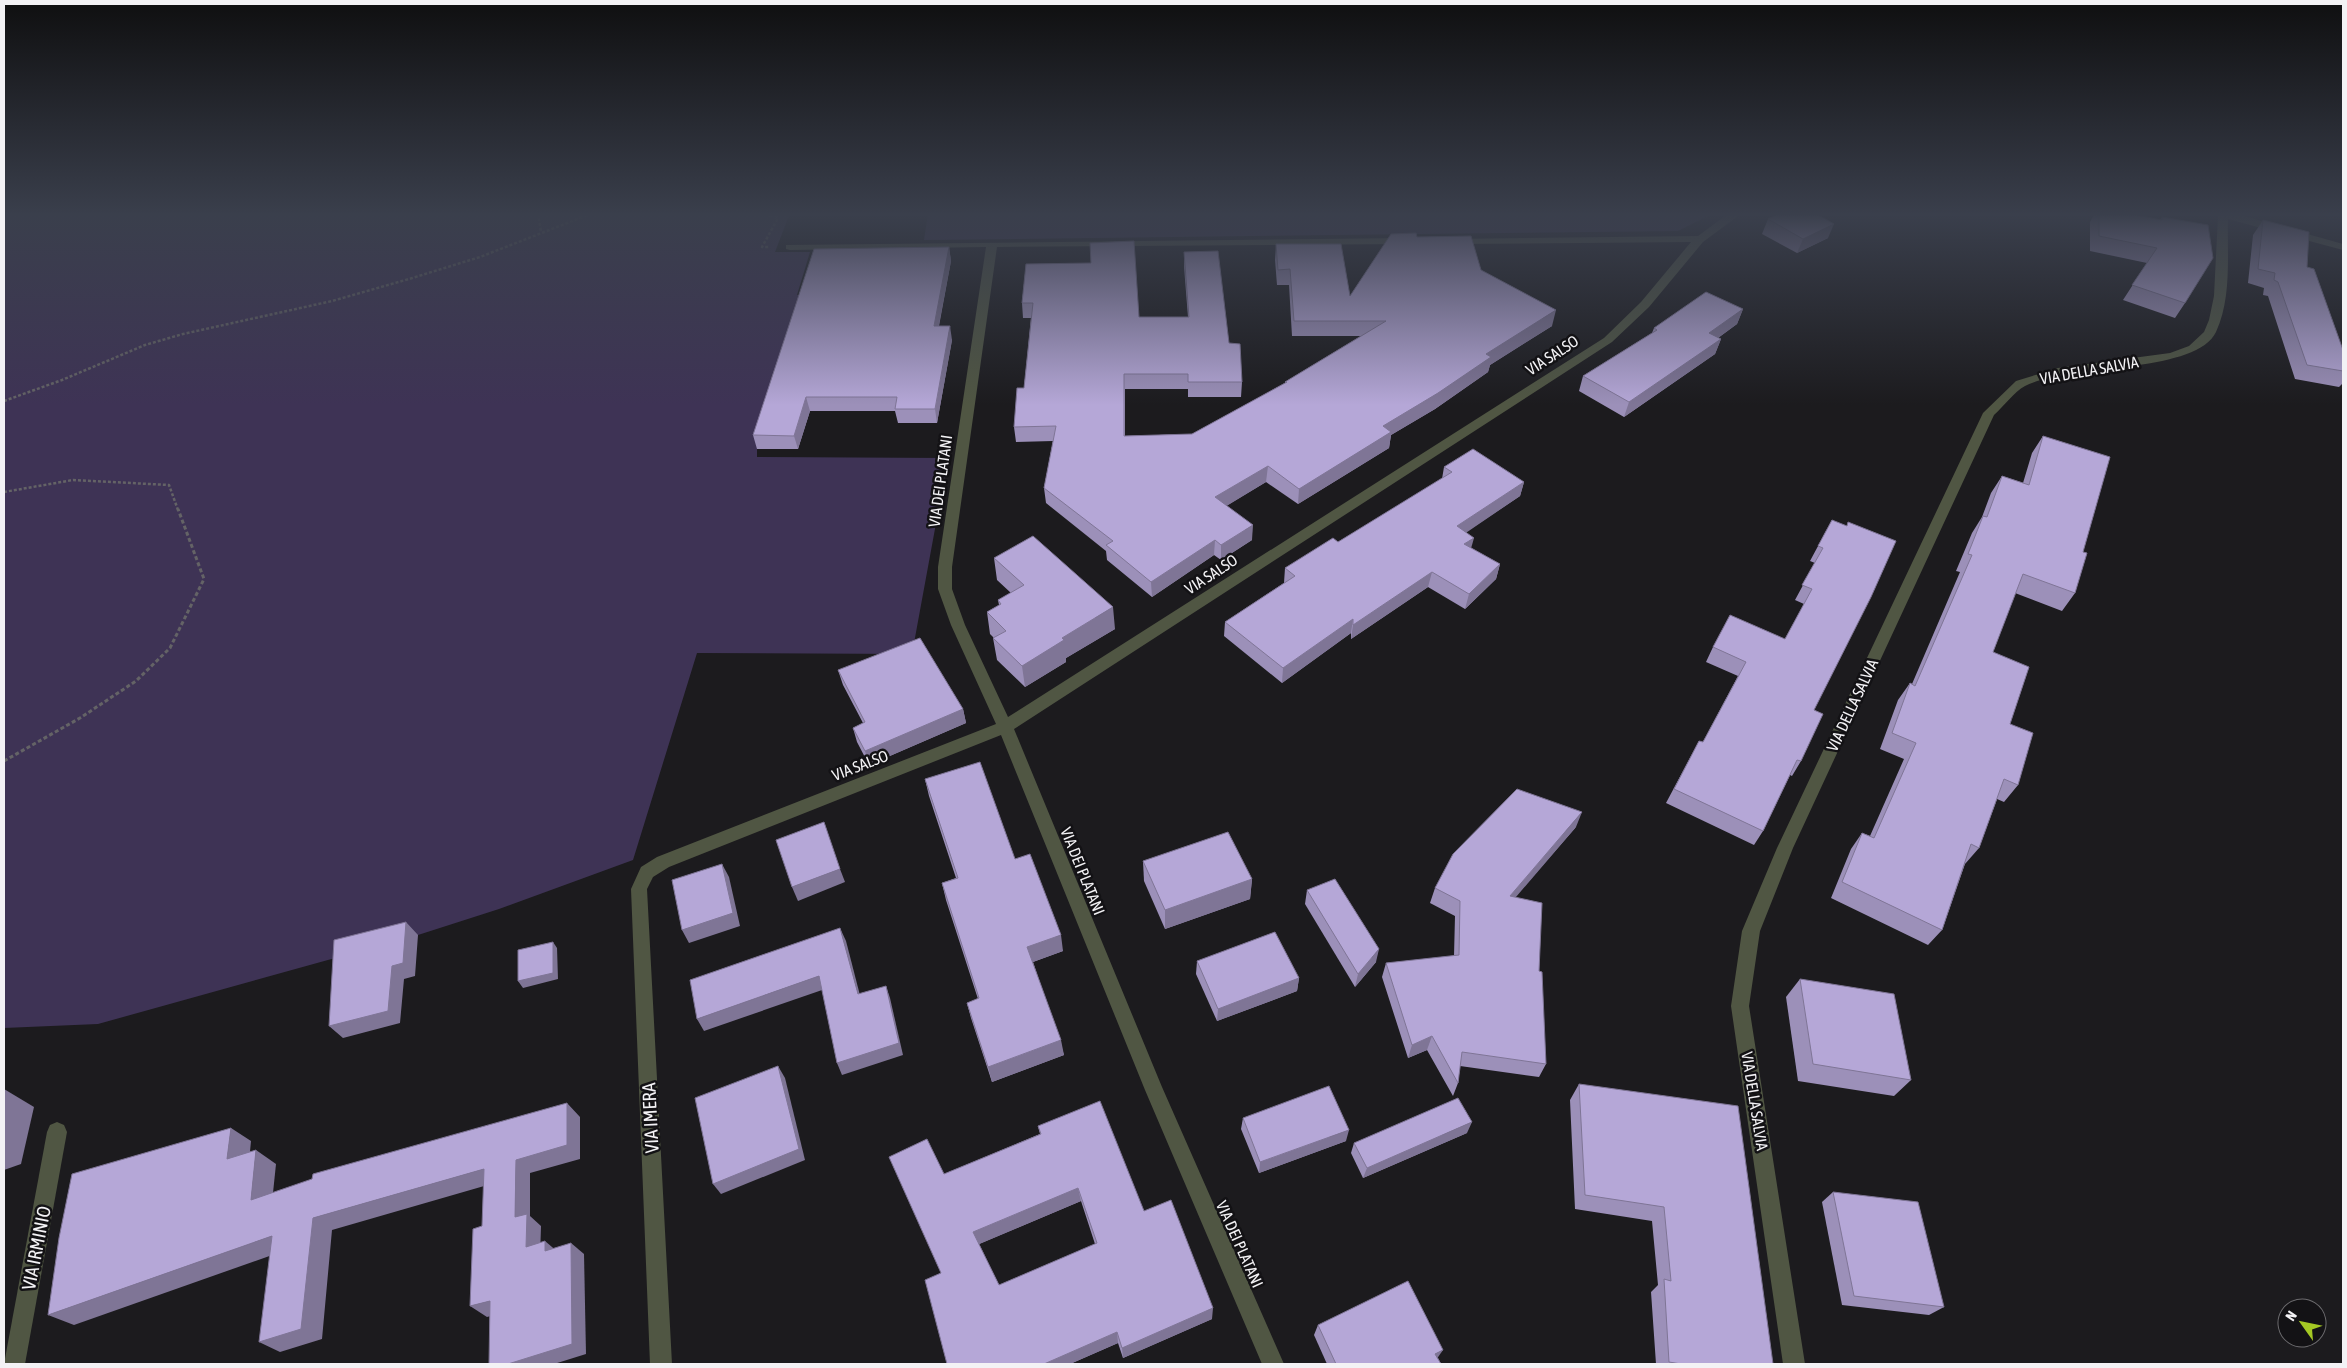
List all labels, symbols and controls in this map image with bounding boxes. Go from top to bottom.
street label: VIA SALSO [1522,331,1582,379]
street label: VIA DELLA SALVIA [2038,352,2140,388]
street label: VIA DEI PLATANI [925,434,955,528]
street label: VIA SALSO [1181,550,1241,598]
street label: VIA DELLA SALVIA [1823,656,1881,754]
street label: VIA SALSO [829,746,891,784]
street label: VIA DEI PLATANI [1057,825,1109,917]
street label: VIA DELLA SALVIA [1738,1050,1772,1152]
street label: VIA IMERA [637,1082,663,1154]
street label: VIA DEI PLATANI [1213,1198,1267,1290]
street label: VIA IRMINIO [17,1204,55,1292]
north arrow [2277,1298,2327,1348]
text: N [2282,1308,2300,1324]

